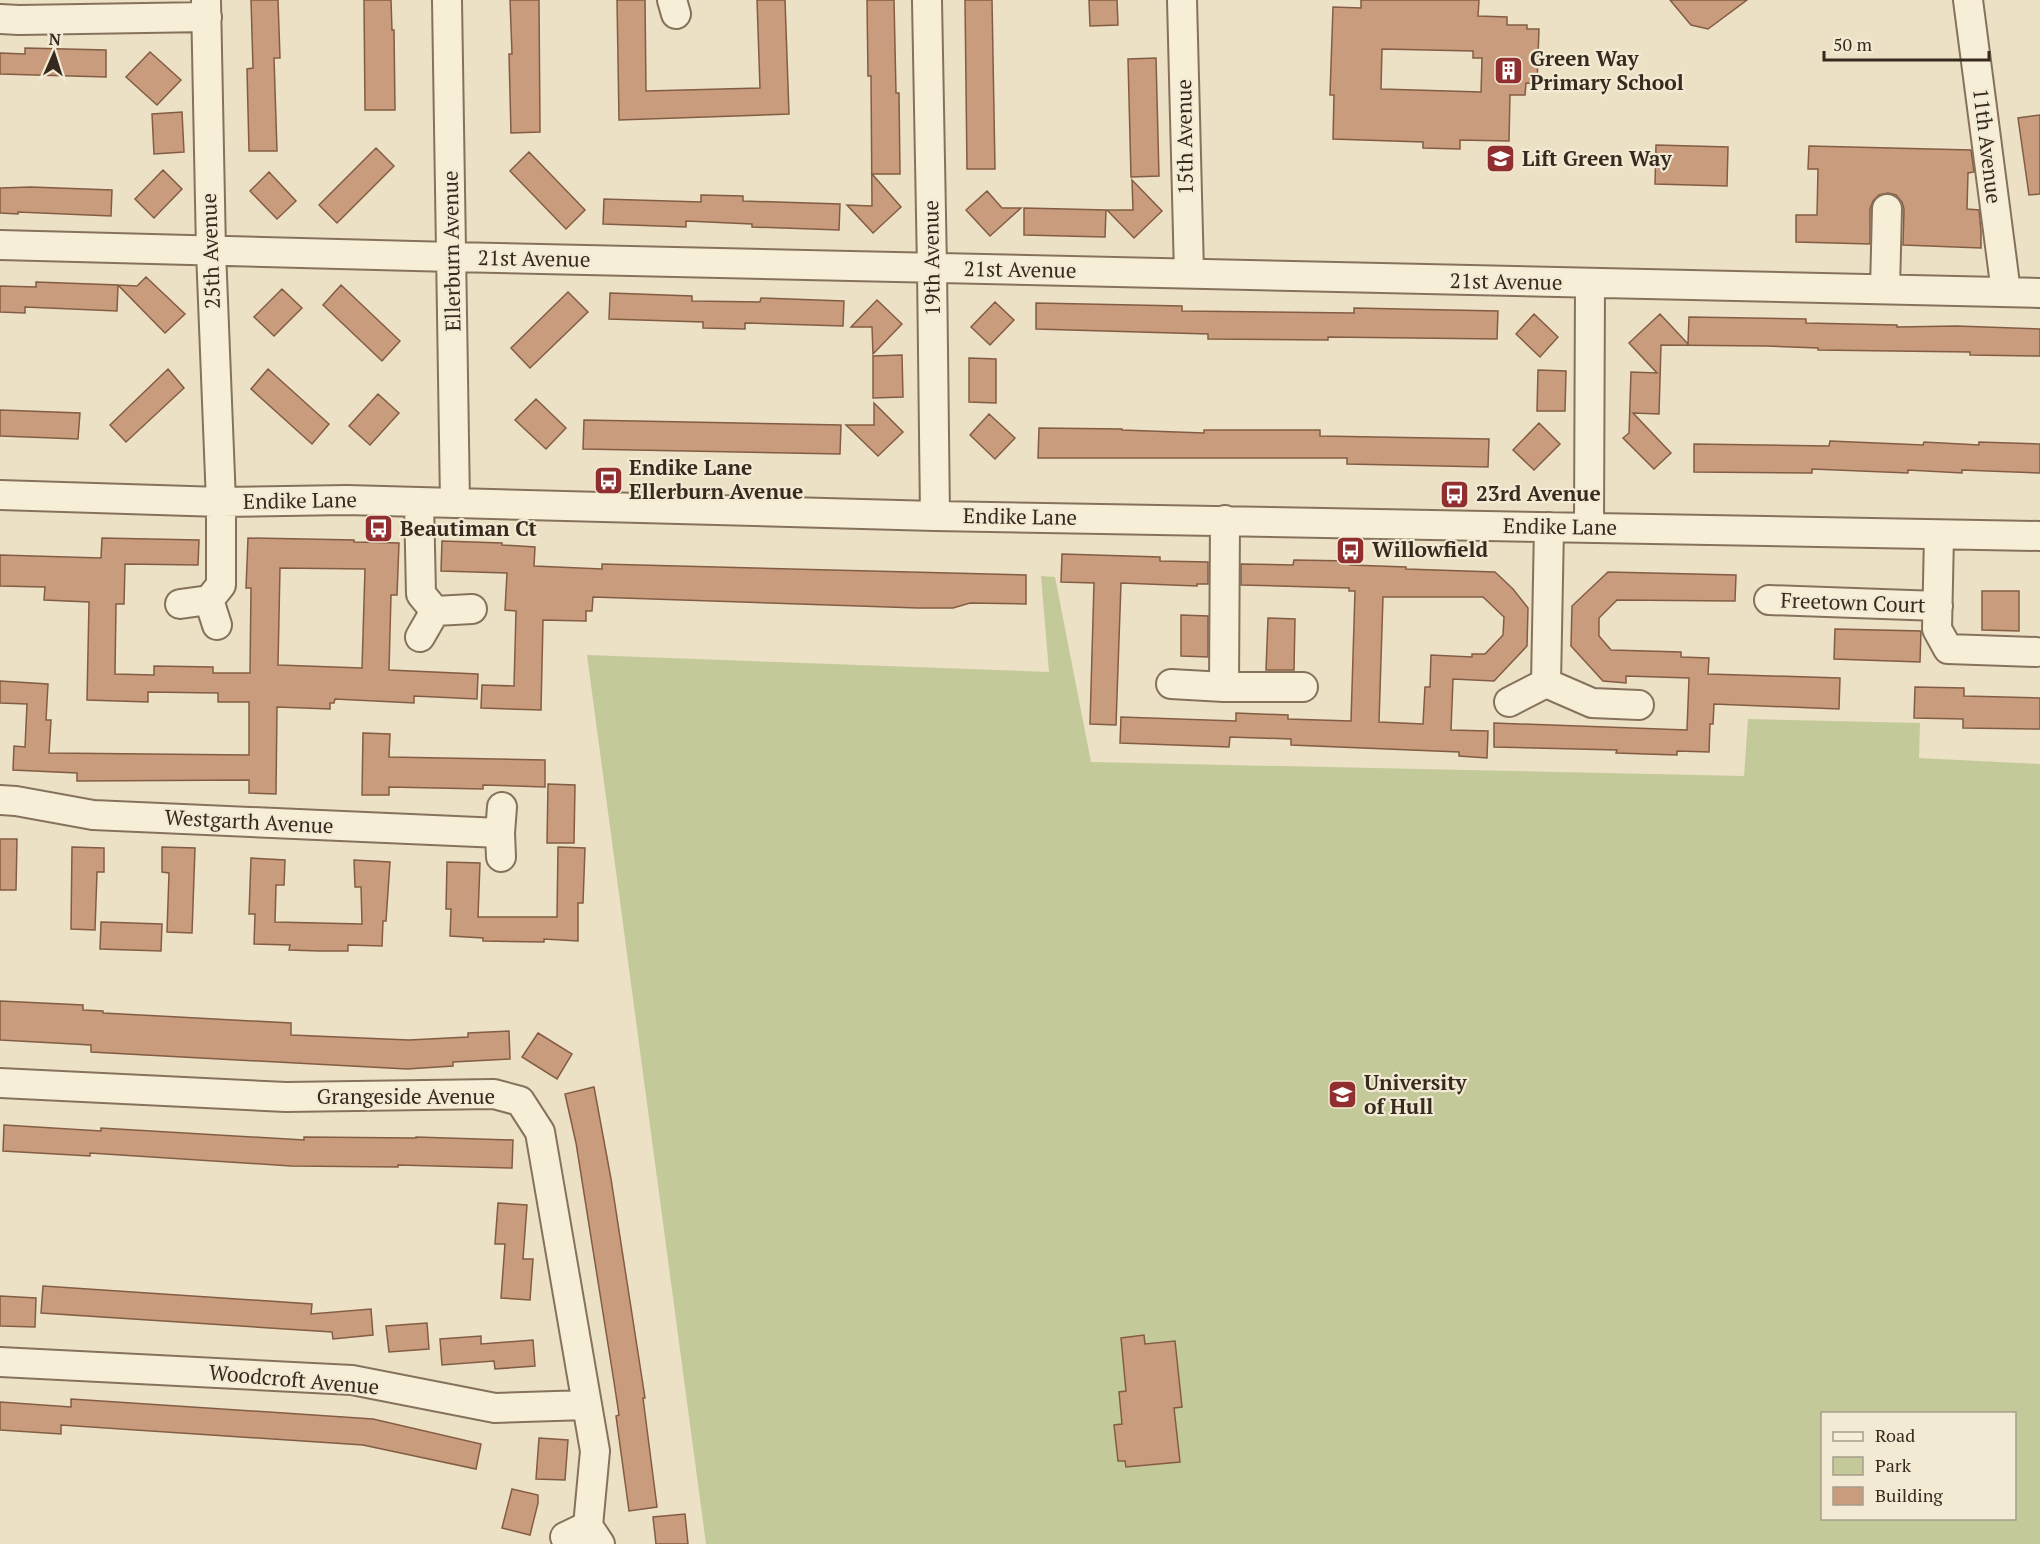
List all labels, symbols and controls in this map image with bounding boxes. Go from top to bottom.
north arrow [24,24,84,84]
scale bar [1824,24,1989,62]
text: N [48,28,61,50]
text: 50 m [1833,32,1873,56]
place label: Green Way Primary School [1530,44,1684,96]
building icon: Green Way Primary School [1493,55,1525,87]
street label: 15th Avenue [1169,79,1199,195]
street label: 11th Avenue [1967,87,2009,205]
school or university icon: Lift Green Way [1485,143,1517,175]
place label: Lift Green Way [1522,144,1673,172]
street label: Ellerburn Avenue [436,170,466,332]
street label: 25th Avenue [194,193,226,309]
street label: 19th Avenue [916,200,946,316]
street label: 21st Avenue [477,243,591,273]
street label: 21st Avenue [963,254,1077,284]
street label: 21st Avenue [1449,266,1563,296]
place label: Endike Lane Ellerburn Avenue [629,453,803,505]
bus stop icon: Endike Lane Ellerburn Avenue [592,464,624,496]
bus stop icon: 23rd Avenue [1439,478,1471,510]
place label: 23rd Avenue [1476,479,1601,507]
street label: Endike Lane [243,485,357,515]
street label: Endike Lane [963,501,1077,531]
street label: Endike Lane [1503,511,1617,541]
bus stop icon: Beautiman Ct [363,513,395,545]
place label: Beautiman Ct [400,514,537,542]
bus stop icon: Willowfield [1335,534,1367,566]
place label: Willowfield [1372,535,1488,563]
street label: Freetown Court [1780,585,1926,619]
street label: Westgarth Avenue [164,803,334,839]
place label: University of Hull [1364,1068,1468,1120]
school or university icon: University of Hull [1327,1079,1359,1111]
street label: Grangeside Avenue [317,1082,495,1110]
street label: Woodcroft Avenue [208,1358,380,1400]
legend [1821,1412,2016,1520]
text: Road [1875,1423,1915,1447]
text: Park [1875,1453,1912,1477]
text: Building [1875,1483,1943,1507]

